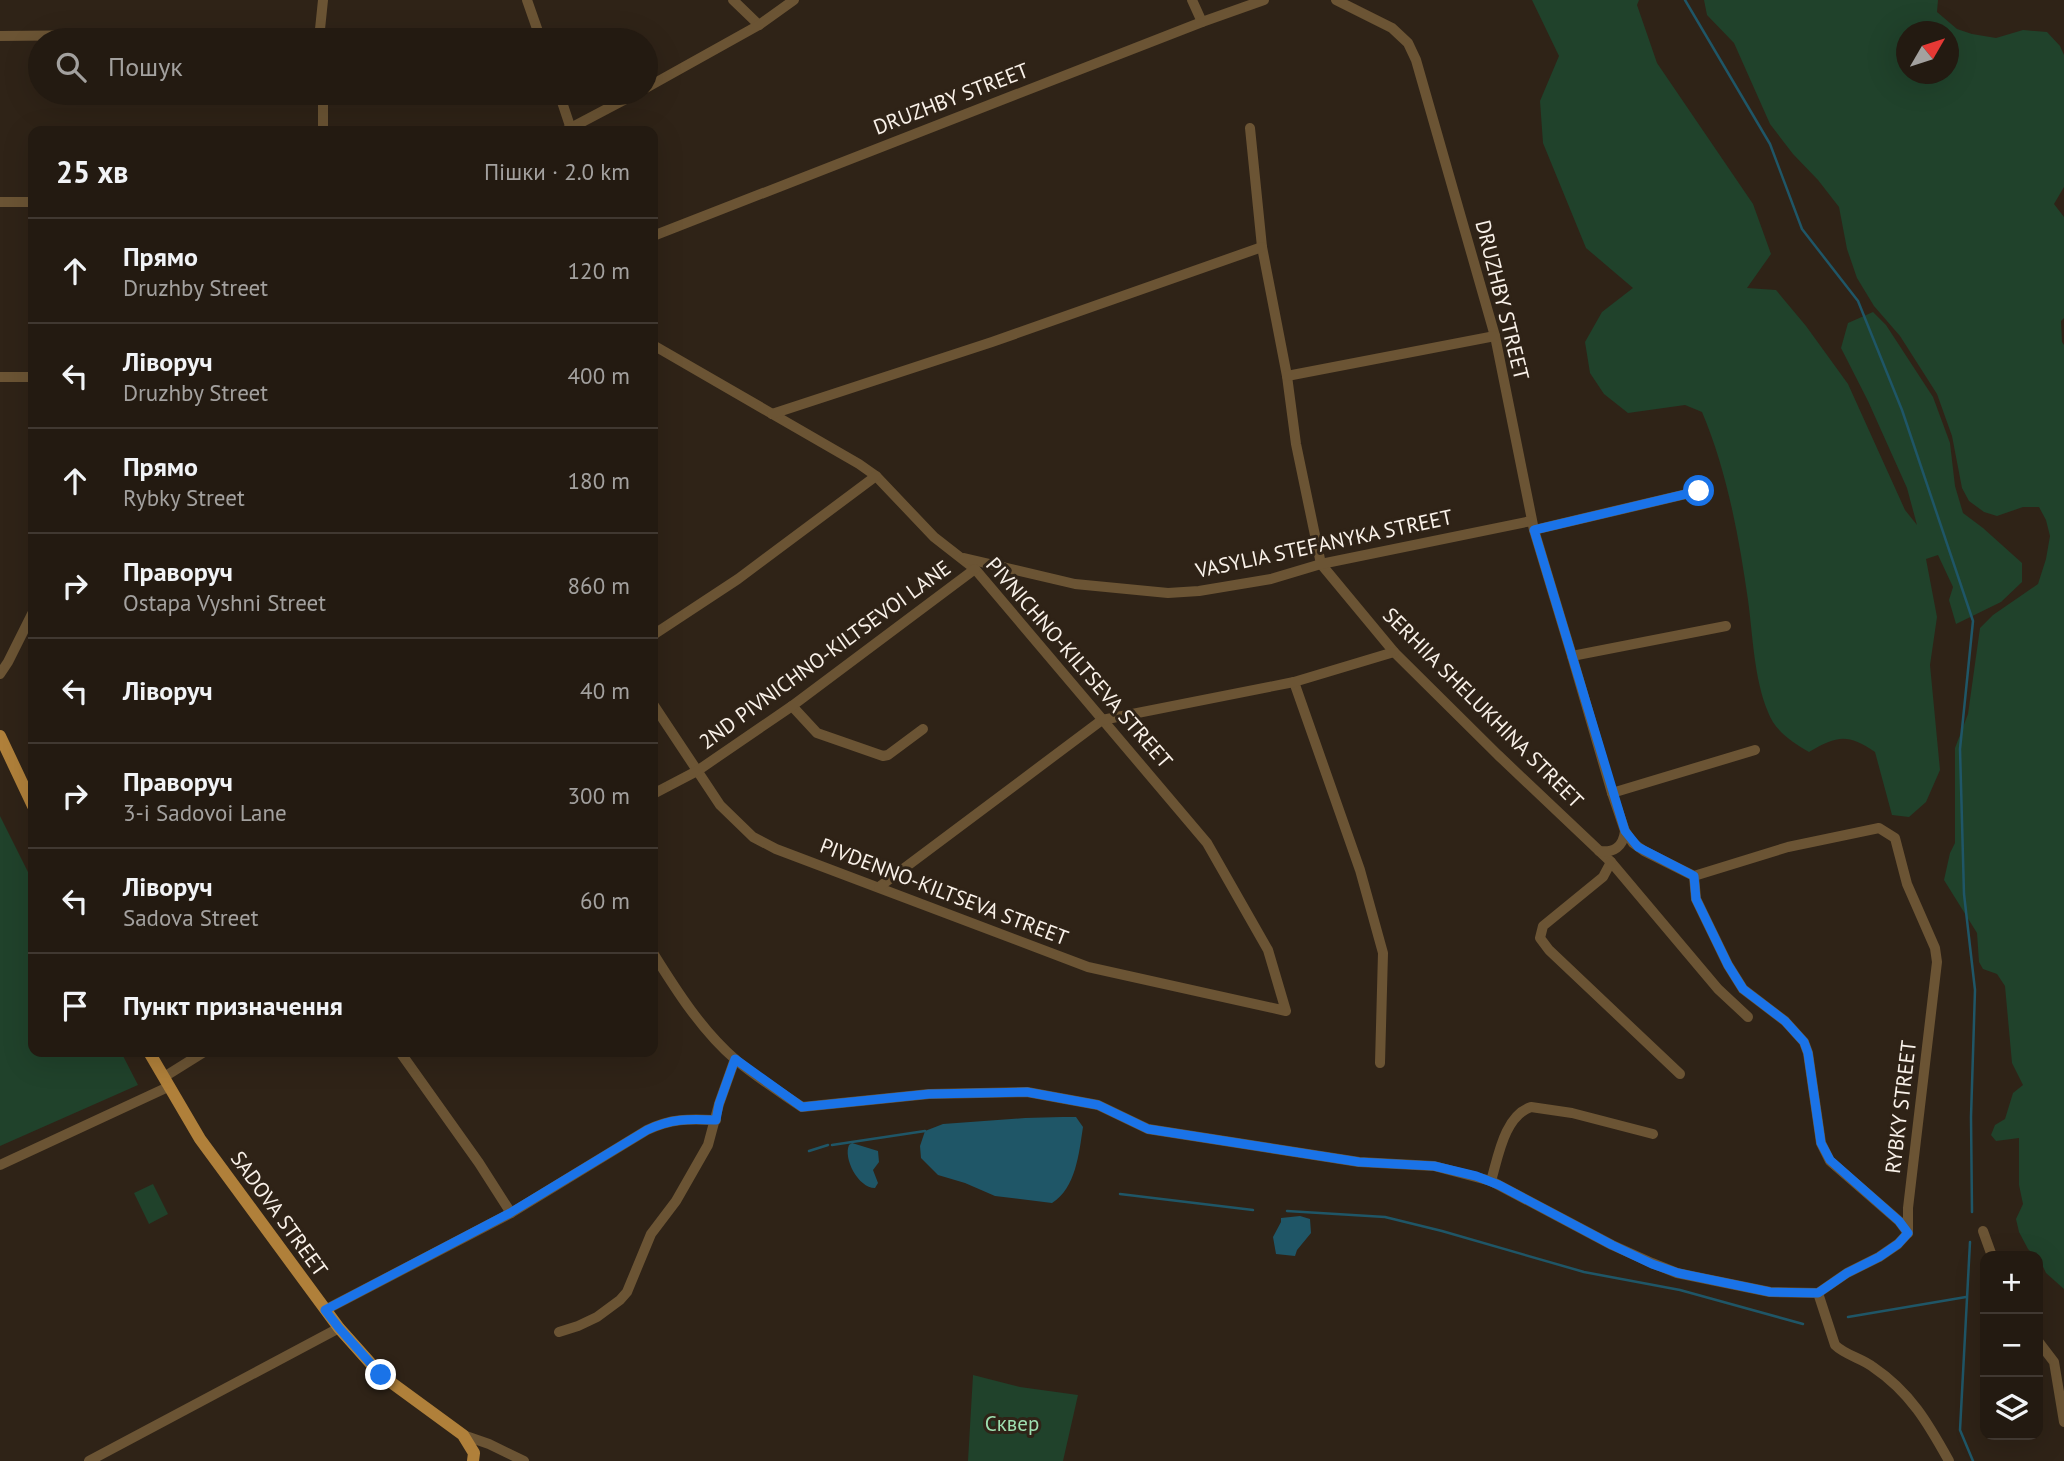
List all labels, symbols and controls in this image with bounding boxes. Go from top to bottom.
north arrow [1896,21,1959,84]
search box [28,28,658,105]
icon: search [52,48,90,86]
text: Пошук [108,50,183,83]
street label: DRUZHBY STREET [869,56,1033,141]
text: 25 хв [56,152,129,191]
text: Пішки · 2.0 km [484,157,630,186]
street label: DRUZHBY STREET [1470,217,1536,383]
text: Прямо [123,240,198,273]
icon: ahead [56,252,94,290]
text: 120 m [568,256,630,285]
text: Druzhby Street [123,273,268,302]
text: Ліворуч [123,345,213,378]
icon: left [56,357,94,395]
text: 400 m [568,361,630,390]
text: Druzhby Street [123,378,268,407]
text: Прямо [123,450,198,483]
icon: ahead [56,462,94,500]
text: 180 m [568,466,630,495]
route start [1683,475,1714,506]
text: Rybky Street [123,483,245,512]
street label: VASYLIA STEFANYKA STREET [1192,503,1455,584]
street label: PIVNICHNO-KILTSEVA STREET [980,552,1179,774]
street label: 2ND PIVNICHNO-KILTSEVOI LANE [694,554,956,755]
text: Праворуч [123,555,233,588]
icon: right [56,567,94,605]
text: 860 m [568,571,630,600]
text: Ostapa Vyshni Street [123,588,326,617]
street label: SERHIIA SHELUKHINA STREET [1377,602,1590,814]
icon: left [56,672,94,710]
text: Ліворуч [123,674,213,707]
text: 40 m [580,676,630,705]
text: Праворуч [123,765,233,798]
icon: right [56,777,94,815]
text: 300 m [568,781,630,810]
text: 3-i Sadovoi Lane [123,798,287,827]
street label: PIVDENNO-KILTSEVA STREET [816,832,1072,952]
text: Ліворуч [123,870,213,903]
icon: left [56,882,94,920]
text: 60 m [580,886,630,915]
text: Sadova Street [123,903,258,932]
icon: arrive [56,987,94,1025]
text: Пункт призначення [123,989,343,1022]
street label: RYBKY STREET [1879,1039,1922,1175]
street label: SADOVA STREET [225,1146,334,1282]
map controls [1980,1251,2043,1440]
button: + [1980,1251,2043,1314]
button: − [1980,1314,2043,1377]
route end [365,1359,396,1390]
button: layers [1980,1377,2043,1440]
park label: Сквер [985,1410,1039,1437]

